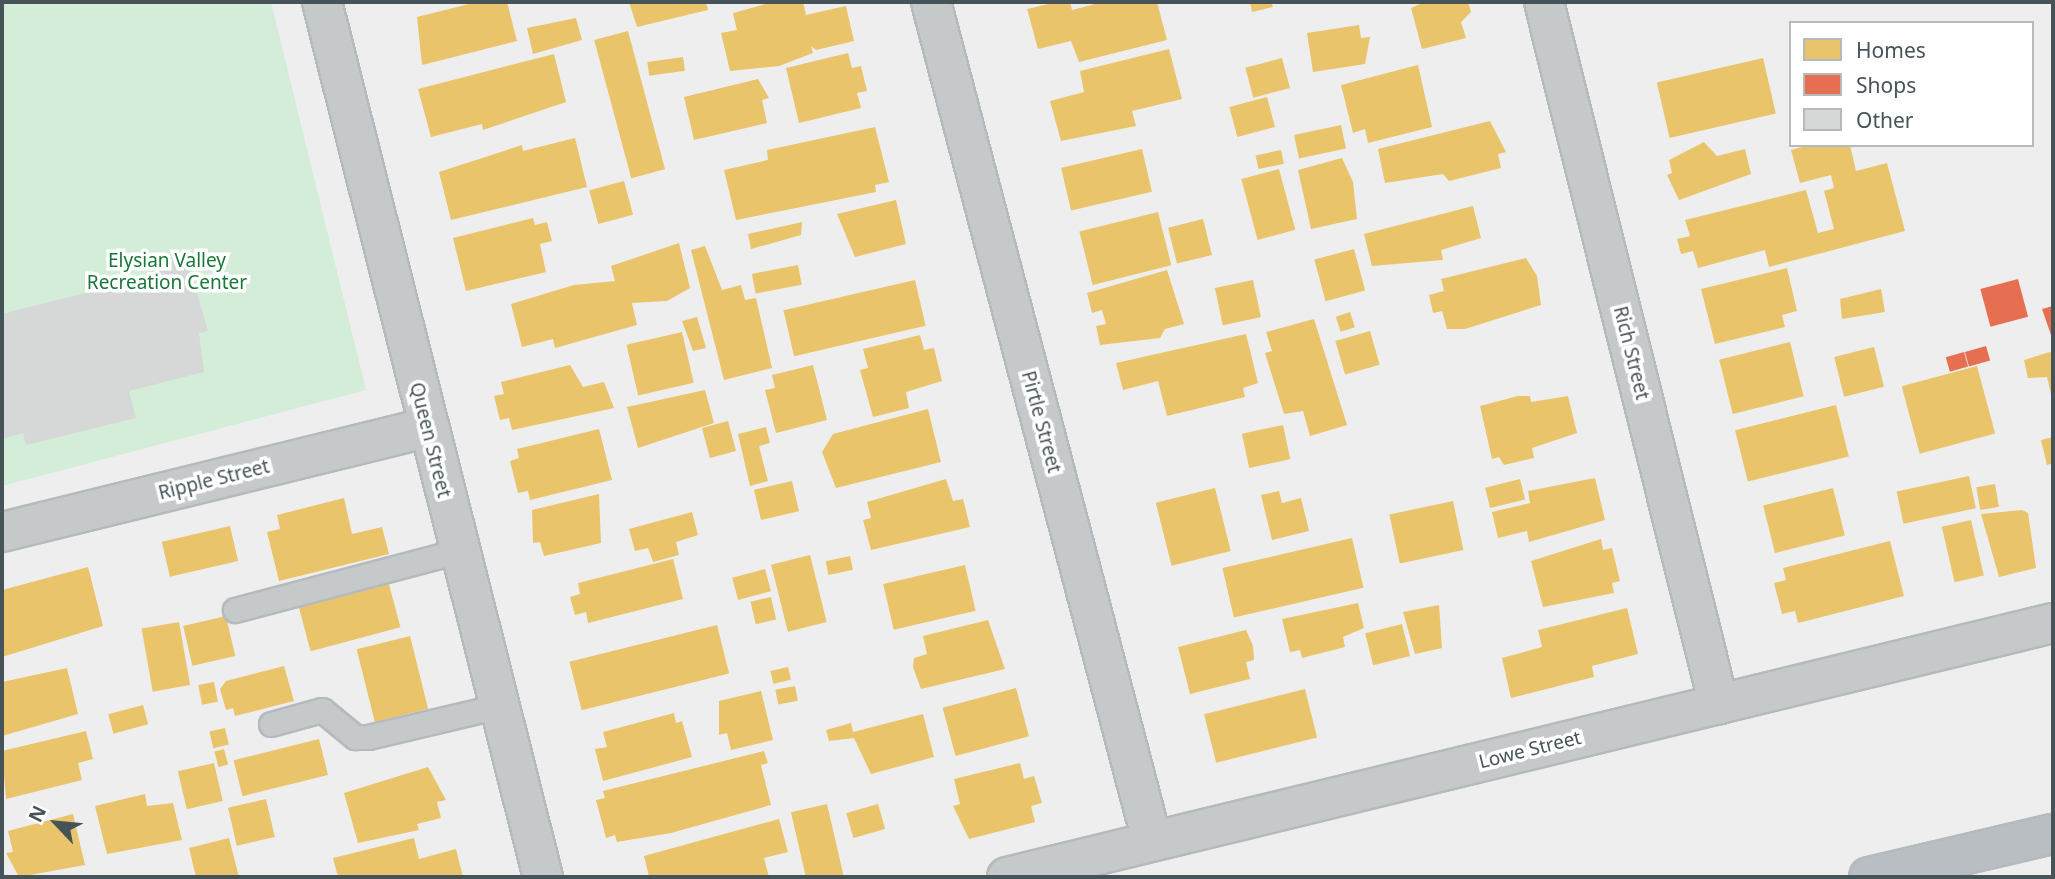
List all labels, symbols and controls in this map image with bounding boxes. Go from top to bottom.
legend [1789,21,2034,147]
text: Homes [1856,36,1926,64]
text: Shops [1856,71,1916,99]
text: Other [1856,106,1913,134]
park label: Elysian Valley Recreation Center [87,250,247,294]
street label: Rich Street [1608,304,1654,402]
street label: Pirtle Street [1016,368,1066,476]
street label: Queen Street [405,380,455,500]
street label: Ripple Street [156,455,272,505]
street label: Lowe Street [1476,726,1584,774]
north arrow [21,788,91,858]
text: N [22,801,52,826]

